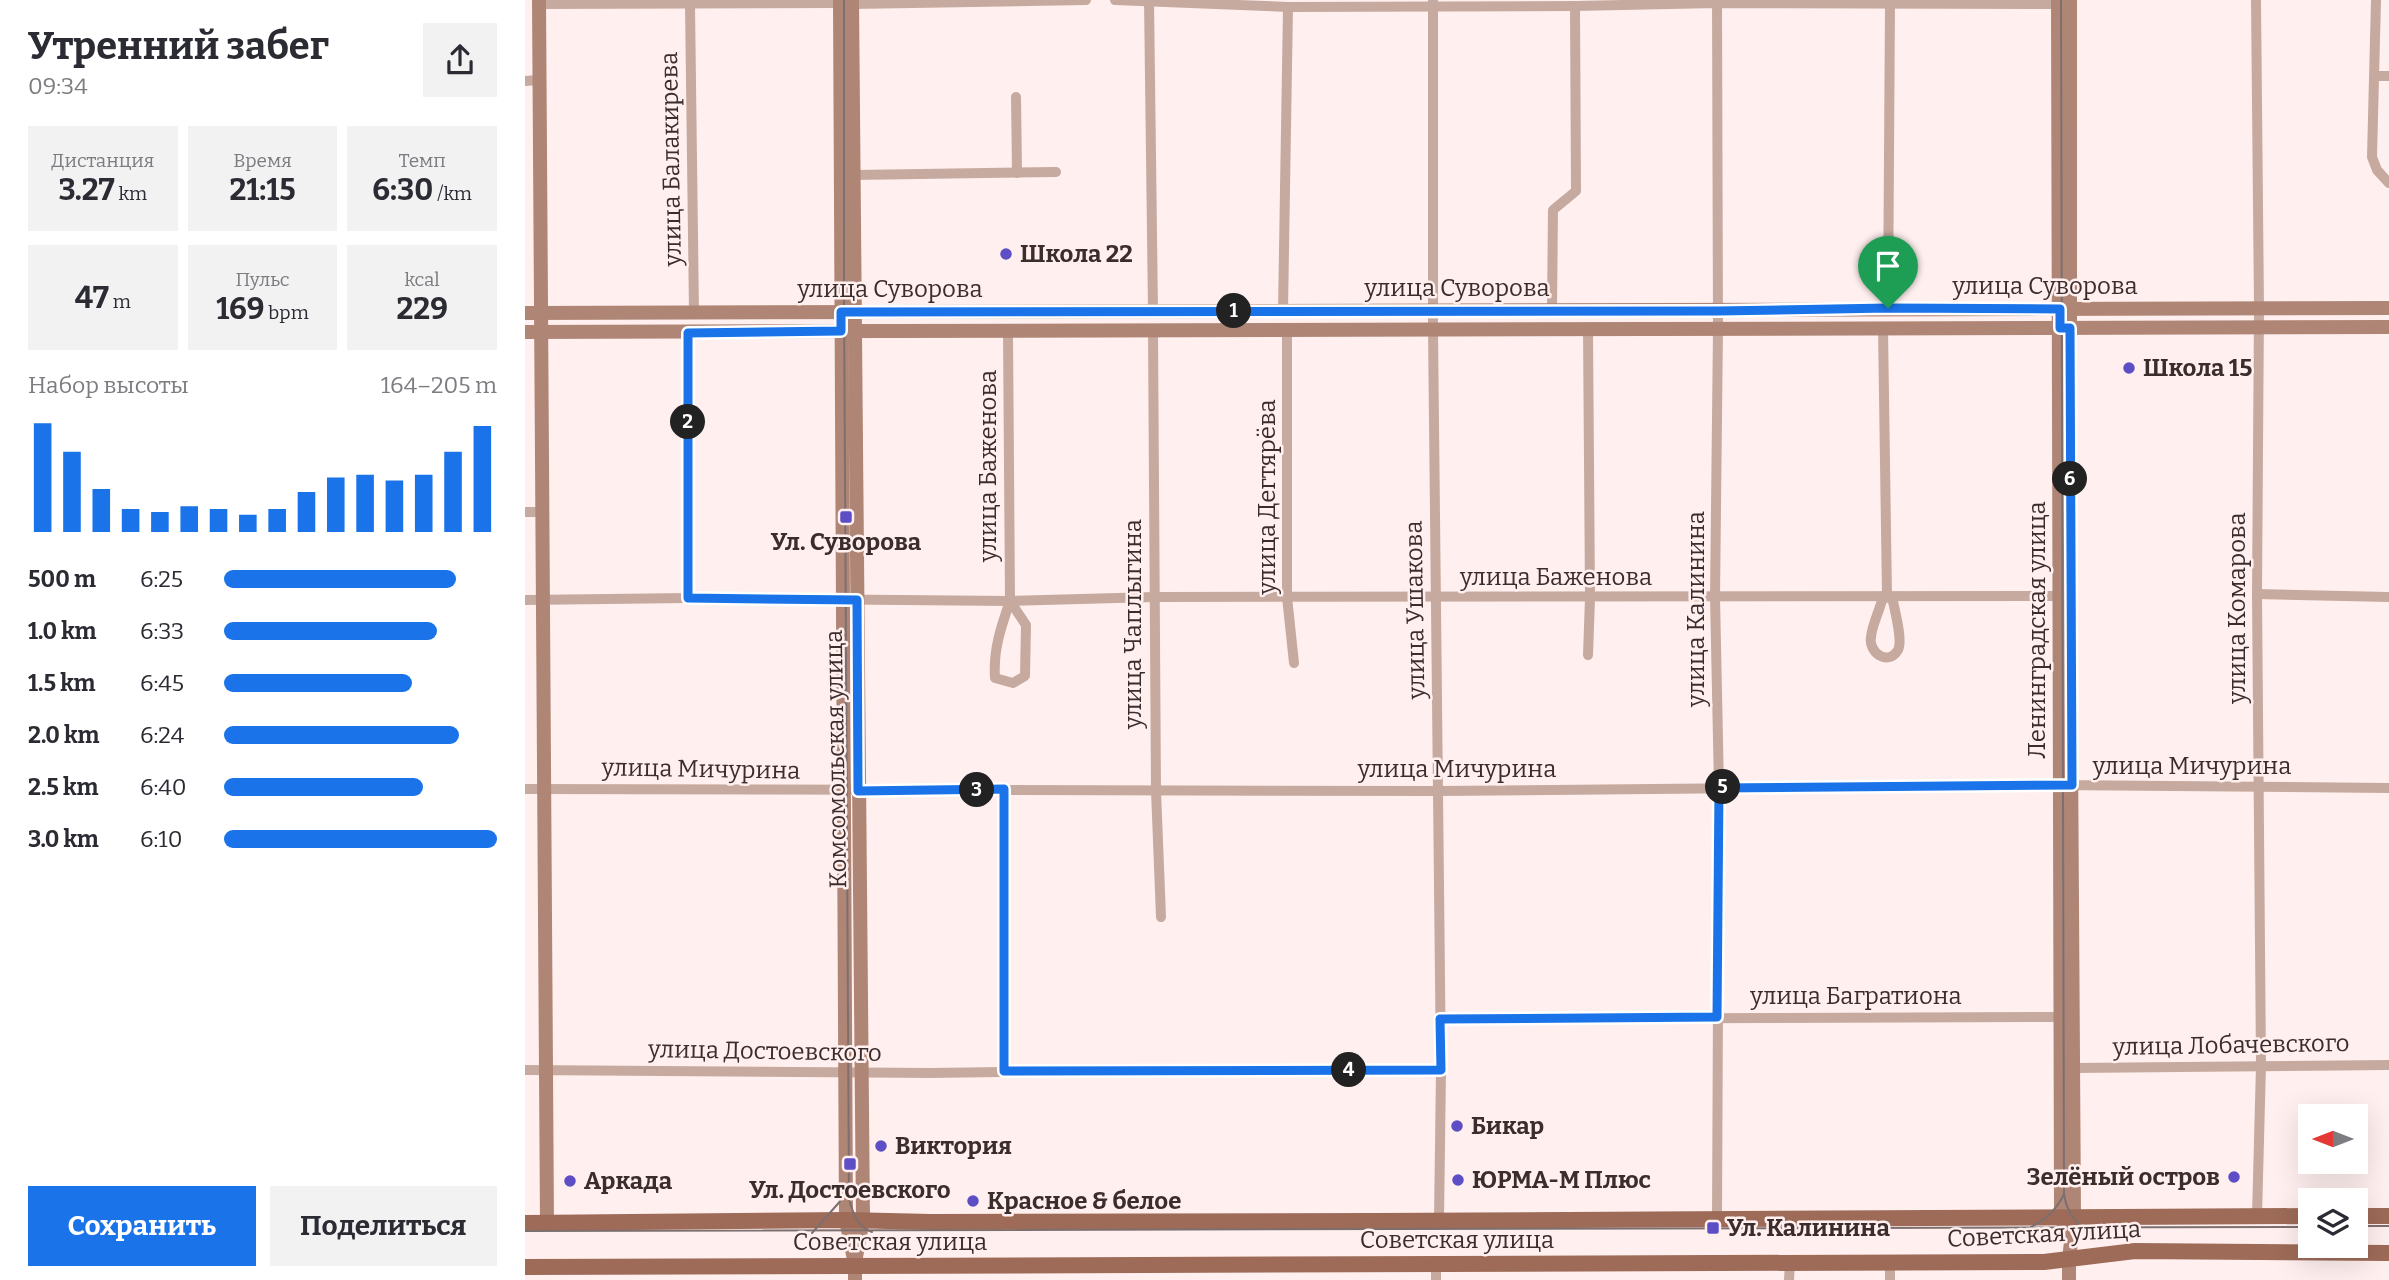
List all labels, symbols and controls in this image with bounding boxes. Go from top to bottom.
text: Утренний забег [28,23,329,69]
button: share [423,23,497,97]
street label: улица Балакирева [655,51,687,268]
text: 09:34 [28,72,88,100]
text: Дистанция [51,149,154,172]
text: Время [233,149,292,172]
text: Темп [398,149,446,172]
text: 3.27 [59,172,115,208]
text: 21:15 [229,172,296,208]
text: 6:30 [372,172,433,208]
text: km [115,182,147,205]
text: /km [433,182,472,205]
pin [1858,236,1918,308]
place label: Школа 22 [1020,240,1133,268]
marker: Школа 22 [998,246,1014,262]
icon: arrive [1869,247,1907,285]
text: Пульс [235,268,290,291]
text: kcal [404,268,440,291]
street label: улица Суворова [1951,272,2138,300]
street label: улица Суворова [1363,274,1550,302]
street label: улица Суворова [796,275,983,303]
text: 47 [75,280,109,316]
text: m [109,290,131,313]
text: 169 [216,291,265,327]
text: 229 [396,291,448,327]
pin: 1 [1217,294,1251,328]
text: 1 [1229,299,1238,322]
text: bpm [265,301,309,324]
place label: Школа 15 [2143,354,2252,382]
marker: Школа 15 [2121,360,2137,376]
street label: улица Баженова [974,370,1002,563]
text: Набор высоты [28,371,189,399]
text: 164–205 m [381,371,497,399]
street label: улица Дегтярёва [1253,399,1281,596]
pin: 2 [671,404,705,440]
text: 2 [682,410,693,433]
pin: 6 [2053,462,2087,496]
text: 6 [2064,467,2075,490]
street label: Ленинградская улица [2023,501,2051,759]
marker: Ул. Суворова [838,509,854,525]
street label: улица Калинина [1682,511,1710,708]
street label: улица Комарова [2223,512,2251,705]
street label: улица Чаплыгина [1119,519,1147,730]
street label: улица Ушакова [1399,520,1431,701]
place label: Ул. Суворова [771,528,922,556]
street label: улица Баженова [1459,563,1652,591]
text: 500 m [28,565,96,593]
text: 6:25 [140,565,183,593]
text: 1.0 km [28,617,97,645]
text: 6:33 [140,617,184,645]
street label: Комсомольская улица [820,629,852,889]
text: 1.5 km [28,669,95,697]
text: 6:45 [140,669,184,697]
text: 2.0 km [28,721,99,749]
text: 6:24 [140,721,184,749]
street label: улица Мичурина [2092,752,2291,780]
street label: улица Мичурина [600,753,801,785]
street label: улица Мичурина [1357,755,1556,783]
pin: 5 [1705,770,1741,804]
pin: 3 [959,772,995,808]
text: 2.5 km [28,773,98,801]
text: 6:40 [140,773,187,801]
text: 5 [1717,775,1728,798]
text: 3 [971,778,982,801]
text: 3.0 km [28,825,99,853]
text: 6:10 [140,825,182,853]
street label: улица Багратиона [1749,982,1962,1010]
street label: улица Лобачевского [2111,1029,2350,1061]
street label: улица Достоевского [647,1035,882,1067]
pin: 4 [1331,1052,1367,1088]
text: 4 [1343,1058,1354,1081]
north arrow [2298,1104,2368,1174]
map controls [2298,1104,2368,1258]
place label: Бикар [1471,1112,1544,1140]
marker: Бикар [1449,1118,1465,1134]
place label: Виктория [895,1132,1012,1160]
marker: Виктория [873,1138,889,1154]
marker: Ул. Достоевского [842,1156,858,1172]
place label: Зелёный остров [2027,1163,2220,1191]
place label: ЮРМА-М Плюс [1472,1166,1651,1194]
place label: Аркада [584,1167,673,1195]
marker: Зелёный остров [2226,1169,2242,1185]
marker: ЮРМА-М Плюс [1450,1172,1466,1188]
marker: Аркада [562,1173,578,1189]
place label: Ул. Достоевского [749,1176,951,1204]
button: Сохранить [28,1186,256,1266]
button: Поделиться [270,1186,497,1266]
place label: Красное & белое [987,1187,1181,1215]
button: layers [2298,1188,2368,1258]
marker: Красное & белое [965,1193,981,1209]
place label: Ул. Калинина [1727,1214,1890,1242]
street label: Советская улица [1946,1215,2142,1253]
marker: Ул. Калинина [1705,1220,1721,1236]
street label: Советская улица [1360,1226,1554,1254]
street label: Советская улица [793,1228,987,1256]

